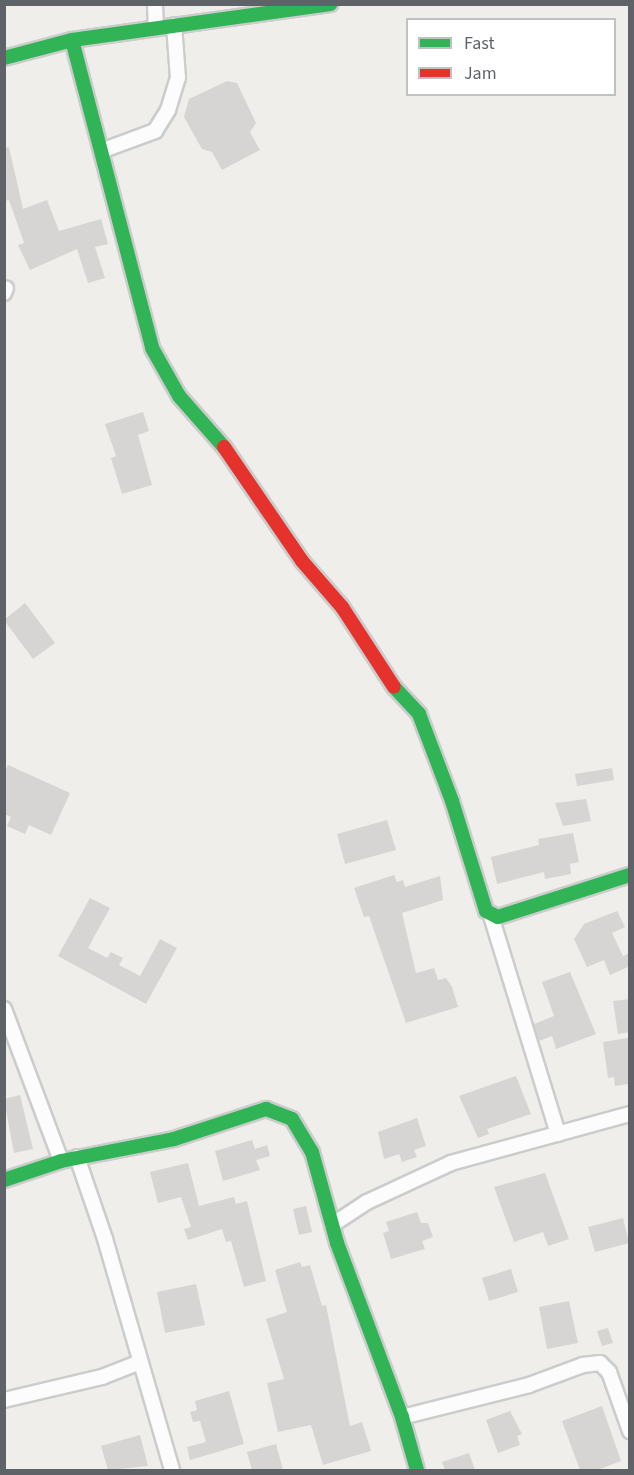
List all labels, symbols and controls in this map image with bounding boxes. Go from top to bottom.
legend [406,18,616,96]
text: Fast [464,31,495,56]
text: Jam [464,61,497,86]

